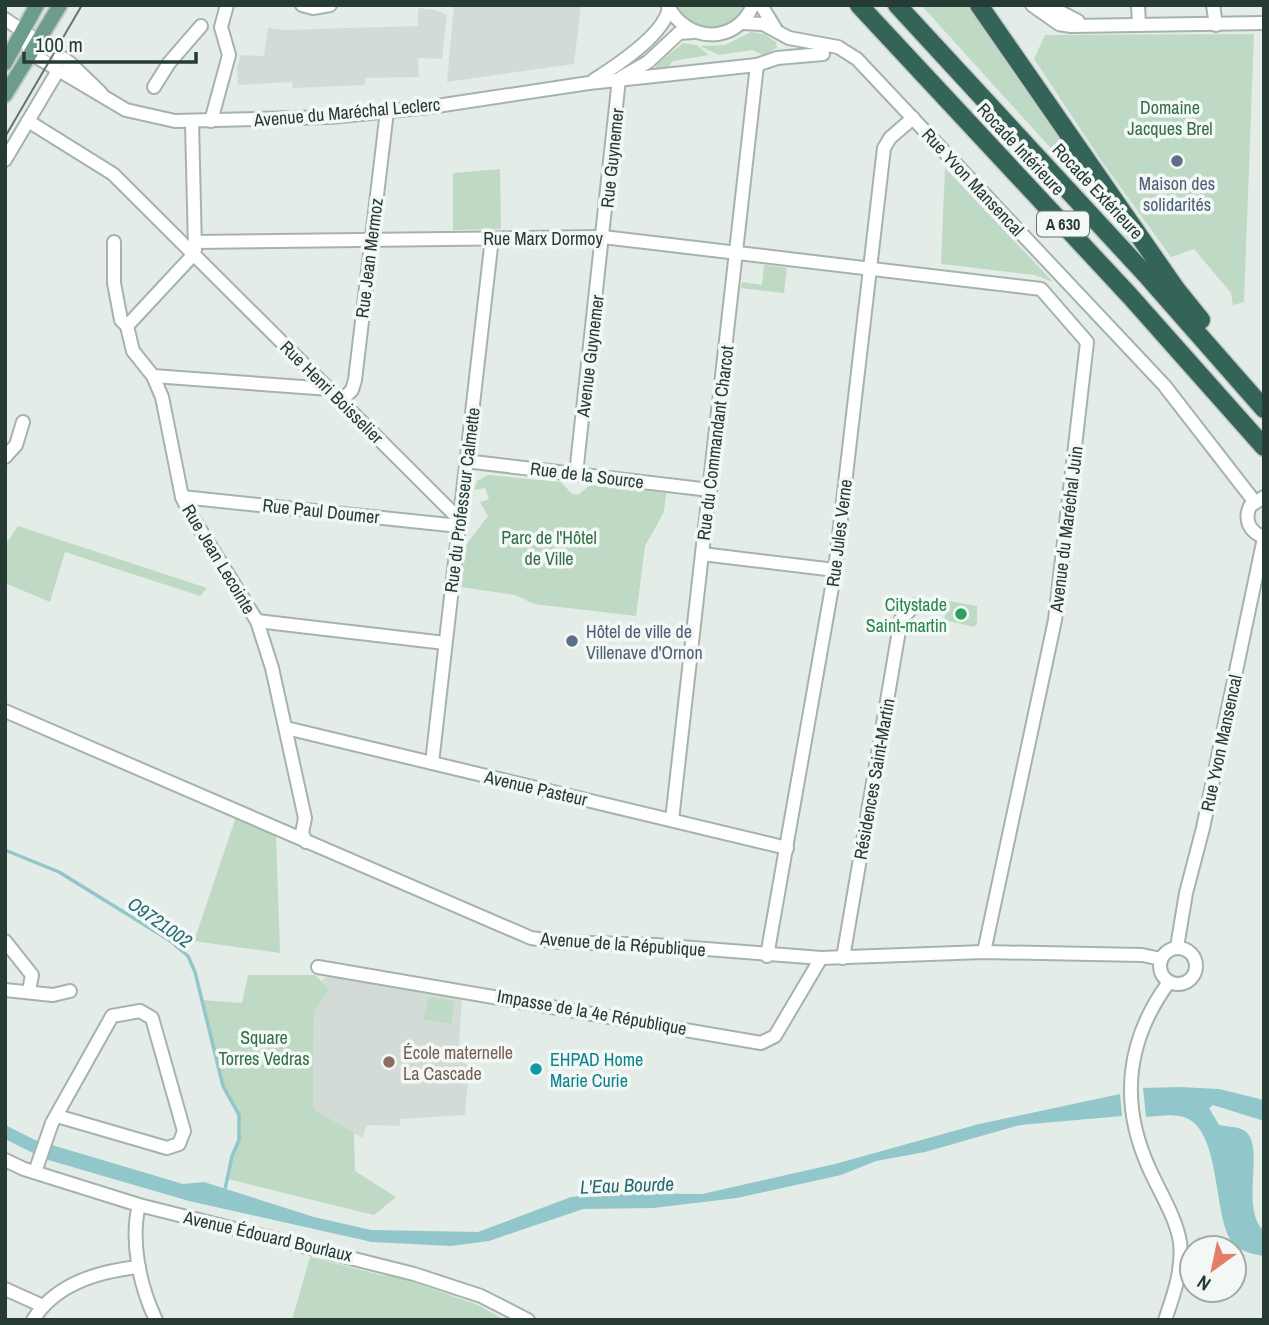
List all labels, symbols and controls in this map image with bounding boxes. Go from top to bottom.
scale bar [24,21,196,65]
text: 100 m [35,30,83,59]
street label: Avenue du Maréchal Leclerc [252,91,441,133]
park label: Domaine Jacques Brel [1127,95,1213,141]
street label: Rocade Intérieure [972,97,1070,201]
street label: Rue Guynemer [594,107,630,209]
street label: Rue Yvon Mansencal [916,123,1030,241]
street label: Rocade Extérieure [1047,137,1149,245]
marker: Maison des solidarités [1169,153,1185,169]
place label: Maison des solidarités [1139,171,1215,217]
street label: Rue Jean Mermoz [349,197,389,319]
road number: A 630 [1037,212,1089,236]
street label: Rue Marx Dormoy [483,226,603,251]
street label: Avenue Guynemer [570,293,610,419]
street label: Rue Henri Boisselier [275,335,389,449]
street label: Rue du Commandant Charcot [691,344,739,542]
street label: Rue du Professeur Calmette [438,406,486,594]
street label: Avenue du Maréchal Juin [1043,445,1089,614]
street label: Rue de la Source [529,456,645,494]
street label: Rue Jules Verne [820,478,858,588]
street label: Rue Paul Doumer [261,492,381,530]
street label: Rue Jean Lecointe [176,499,262,619]
park label: Parc de l'Hôtel de Ville [501,525,597,571]
place label: Citystade Saint-martin [866,592,947,638]
marker: Citystade Saint-martin [953,606,969,622]
place label: Hôtel de ville de Villenave d'Ornon [586,619,703,665]
marker: Hôtel de ville de Villenave d'Ornon [564,633,580,649]
street label: Rue Yvon Mansencal [1194,672,1248,814]
street label: Résidences Saint-Martin [848,696,900,862]
street label: Avenue Pasteur [481,764,590,812]
water label: O9721002 [123,890,198,954]
street label: Avenue de la République [539,926,706,962]
street label: Impasse de la 4e République [495,983,689,1041]
park label: Square Torres Vedras [218,1025,310,1071]
place label: École maternelle La Cascade [403,1040,513,1086]
place label: EHPAD Home Marie Curie [550,1047,643,1093]
marker: École maternelle La Cascade [381,1054,397,1070]
marker: EHPAD Home Marie Curie [528,1061,544,1077]
water label: L'Eau Bourde [580,1170,674,1200]
street label: Avenue Édouard Bourlaux [180,1204,355,1268]
north arrow [1178,1234,1248,1304]
text: N [1192,1269,1216,1297]

